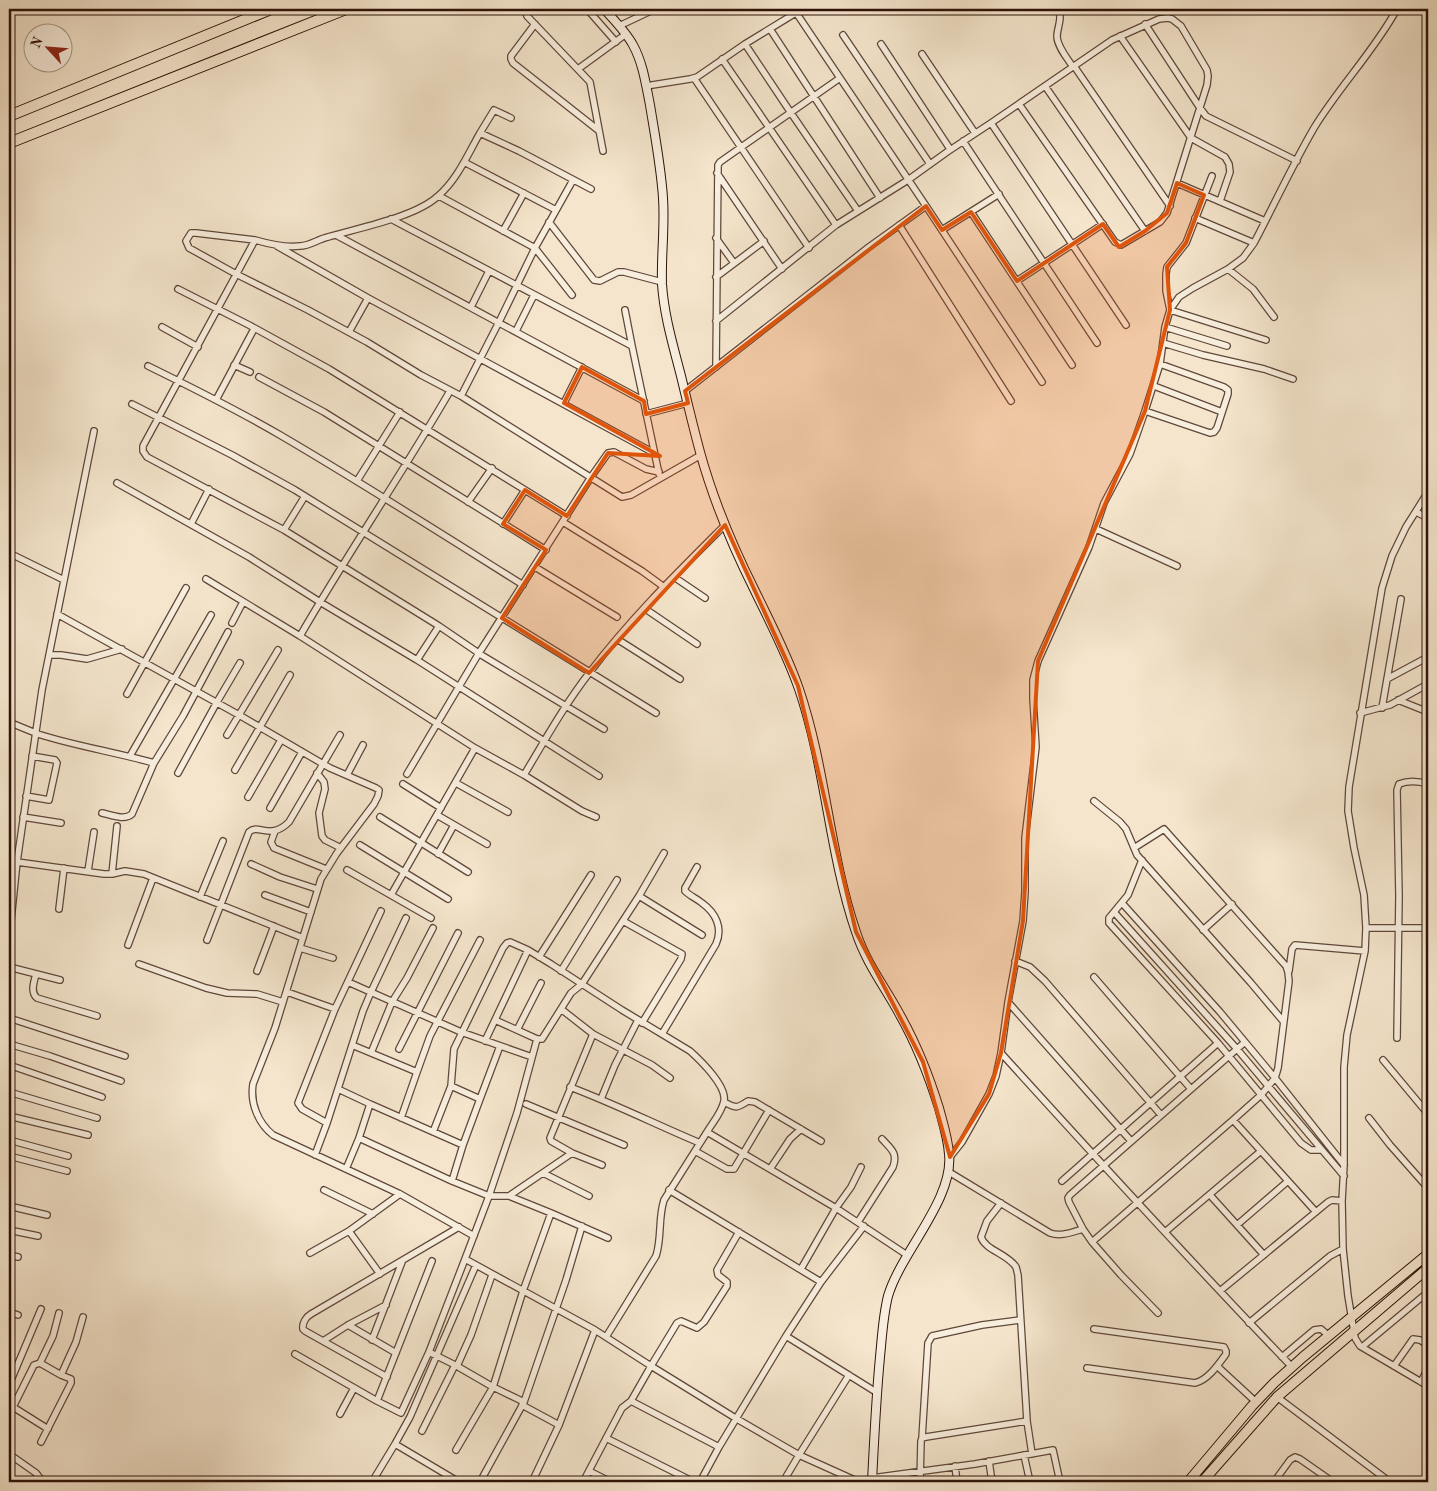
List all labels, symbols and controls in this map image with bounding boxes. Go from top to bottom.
north arrow [22,22,72,72]
text: N [29,35,46,51]

